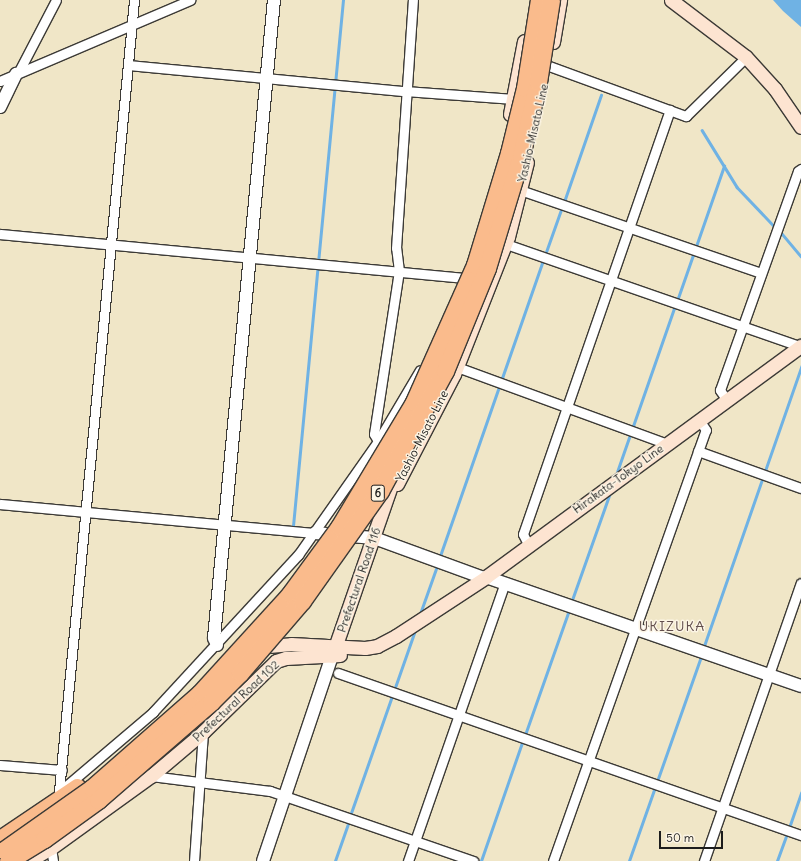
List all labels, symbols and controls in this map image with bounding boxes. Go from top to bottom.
street label: Yashio-Misato Line [515,82,551,184]
street label: Yashio-Misato Line [393,388,451,484]
street label: Hirakata-Tokyo Line [570,441,666,517]
road number: 6 [370,484,386,502]
street label: Prefectural Road 116 [334,526,384,634]
district label: UKIZUKA [639,618,705,634]
street label: Prefectural Road 102 [190,657,282,745]
scale bar [661,823,725,849]
text: 50 m [666,830,694,845]

